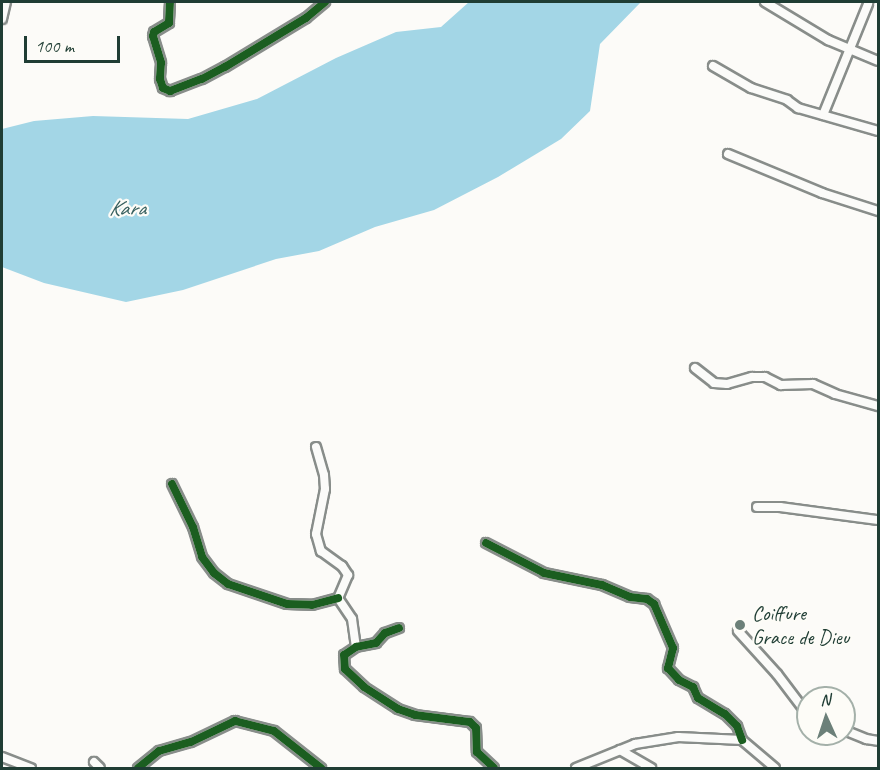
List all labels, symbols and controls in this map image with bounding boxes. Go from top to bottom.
scale bar [27,24,123,62]
text: 100 m [35,35,74,57]
water label: Kara [109,196,145,222]
place label: Coiffure Grace de Dieu [752,600,849,650]
marker: Coiffure Grace de Dieu [733,618,747,632]
north arrow [796,686,856,746]
text: N [820,690,831,710]

